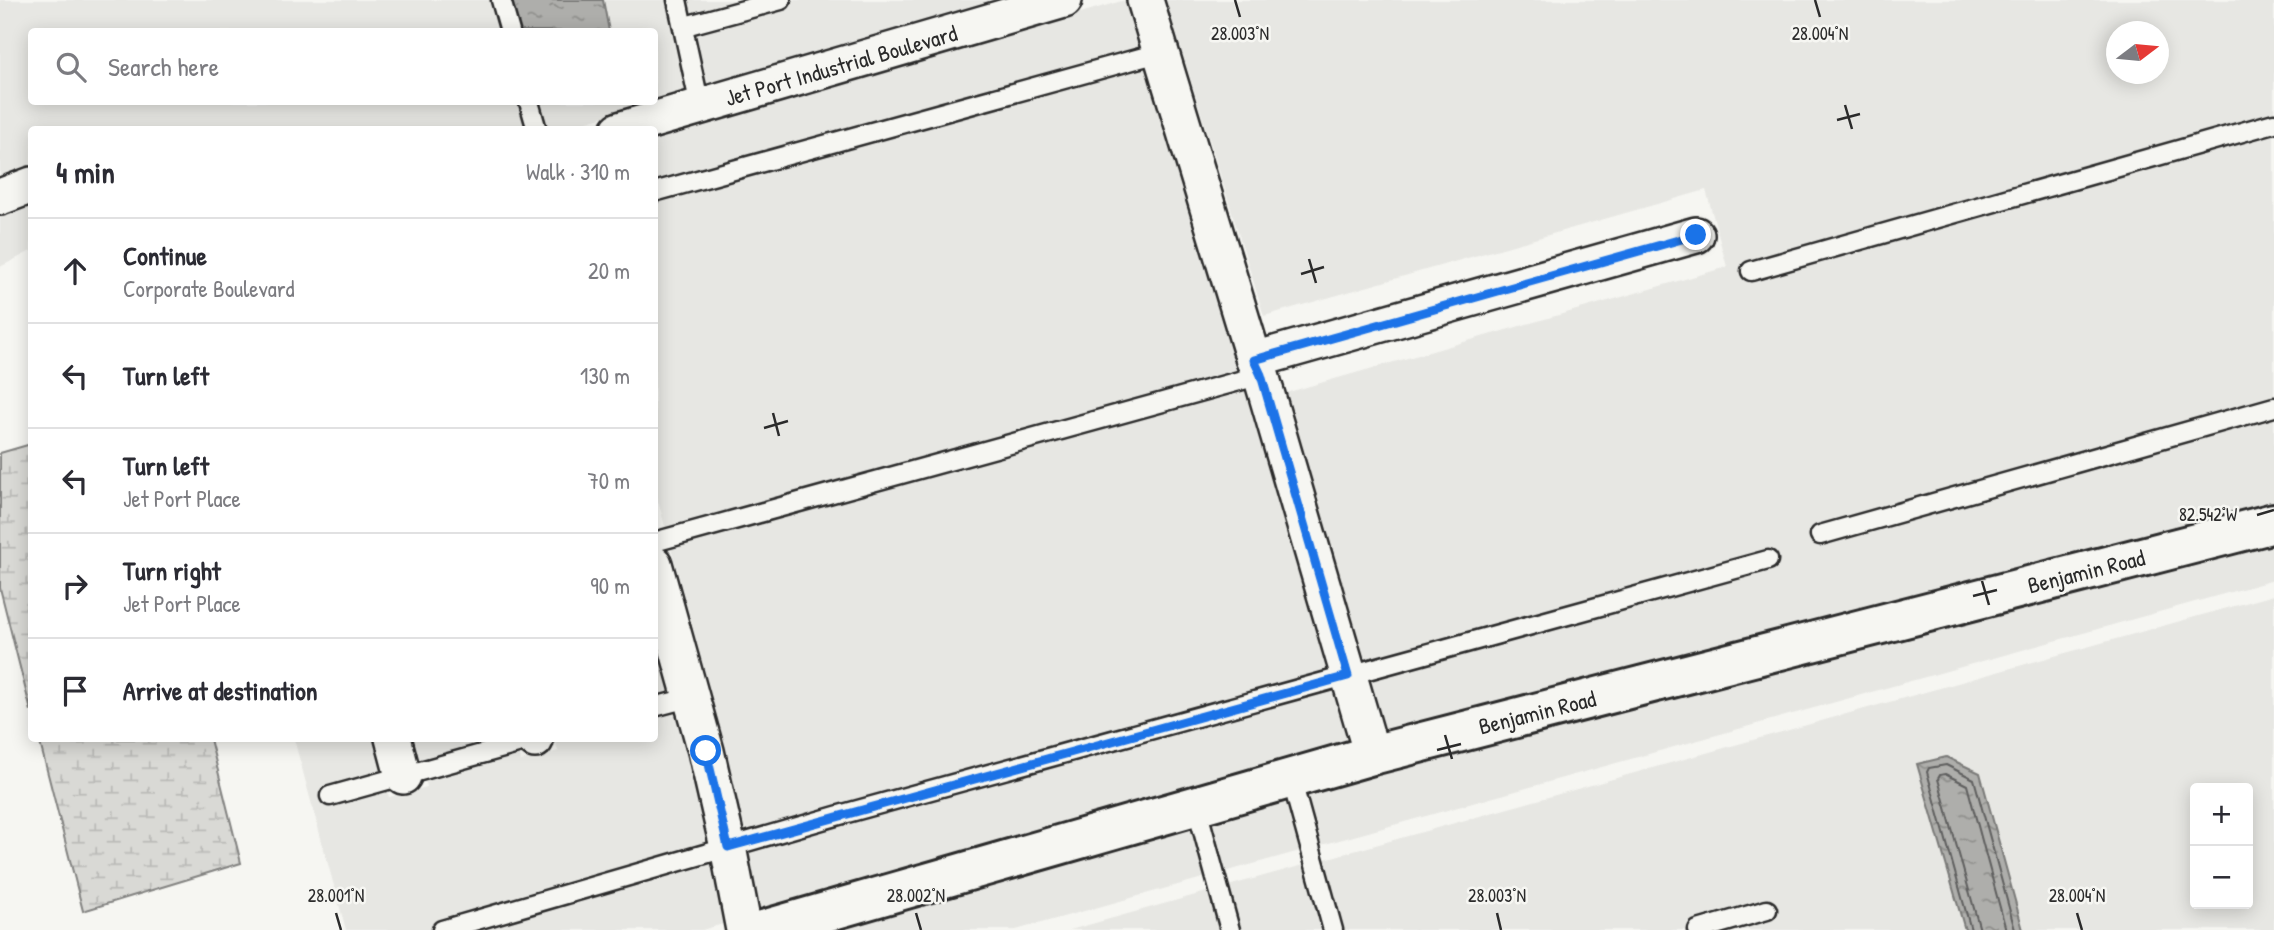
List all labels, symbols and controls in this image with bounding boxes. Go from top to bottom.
street label: Jet Port Industrial Boulevard [721,17,961,113]
text: 28.003°N [1211,21,1269,46]
text: 28.004°N [1792,21,1848,46]
north arrow [2106,21,2169,84]
search box [28,28,658,105]
icon: search [52,48,90,86]
text: Search here [108,49,219,84]
text: 4 min [56,152,115,192]
text: Walk · 310 m [526,156,630,187]
route end [1680,219,1711,250]
text: Continue [123,238,207,273]
icon: ahead [56,252,94,290]
text: 20 m [588,255,630,286]
text: Corporate Boulevard [123,273,295,304]
icon: left [56,357,94,395]
text: Turn left [123,358,209,393]
text: 130 m [580,360,630,391]
text: Turn left [123,448,209,483]
icon: left [56,462,94,500]
text: 70 m [587,465,630,496]
text: Jet Port Place [123,483,241,514]
text: 82.542°W [2179,502,2237,527]
street label: Benjamin Road [2024,541,2148,601]
text: Turn right [123,553,221,588]
icon: right [56,567,94,605]
text: 90 m [590,570,630,601]
text: Jet Port Place [123,588,241,619]
icon: arrive [56,672,94,710]
text: Arrive at destination [123,673,318,708]
street label: Benjamin Road [1475,682,1599,742]
route start [690,735,721,766]
map controls [2190,783,2253,909]
button: + [2190,783,2253,846]
button: − [2190,846,2253,909]
text: 28.001°N [308,883,364,908]
text: 28.002°N [887,883,945,908]
text: 28.003°N [1468,883,1526,908]
text: 28.004°N [2049,883,2105,908]

